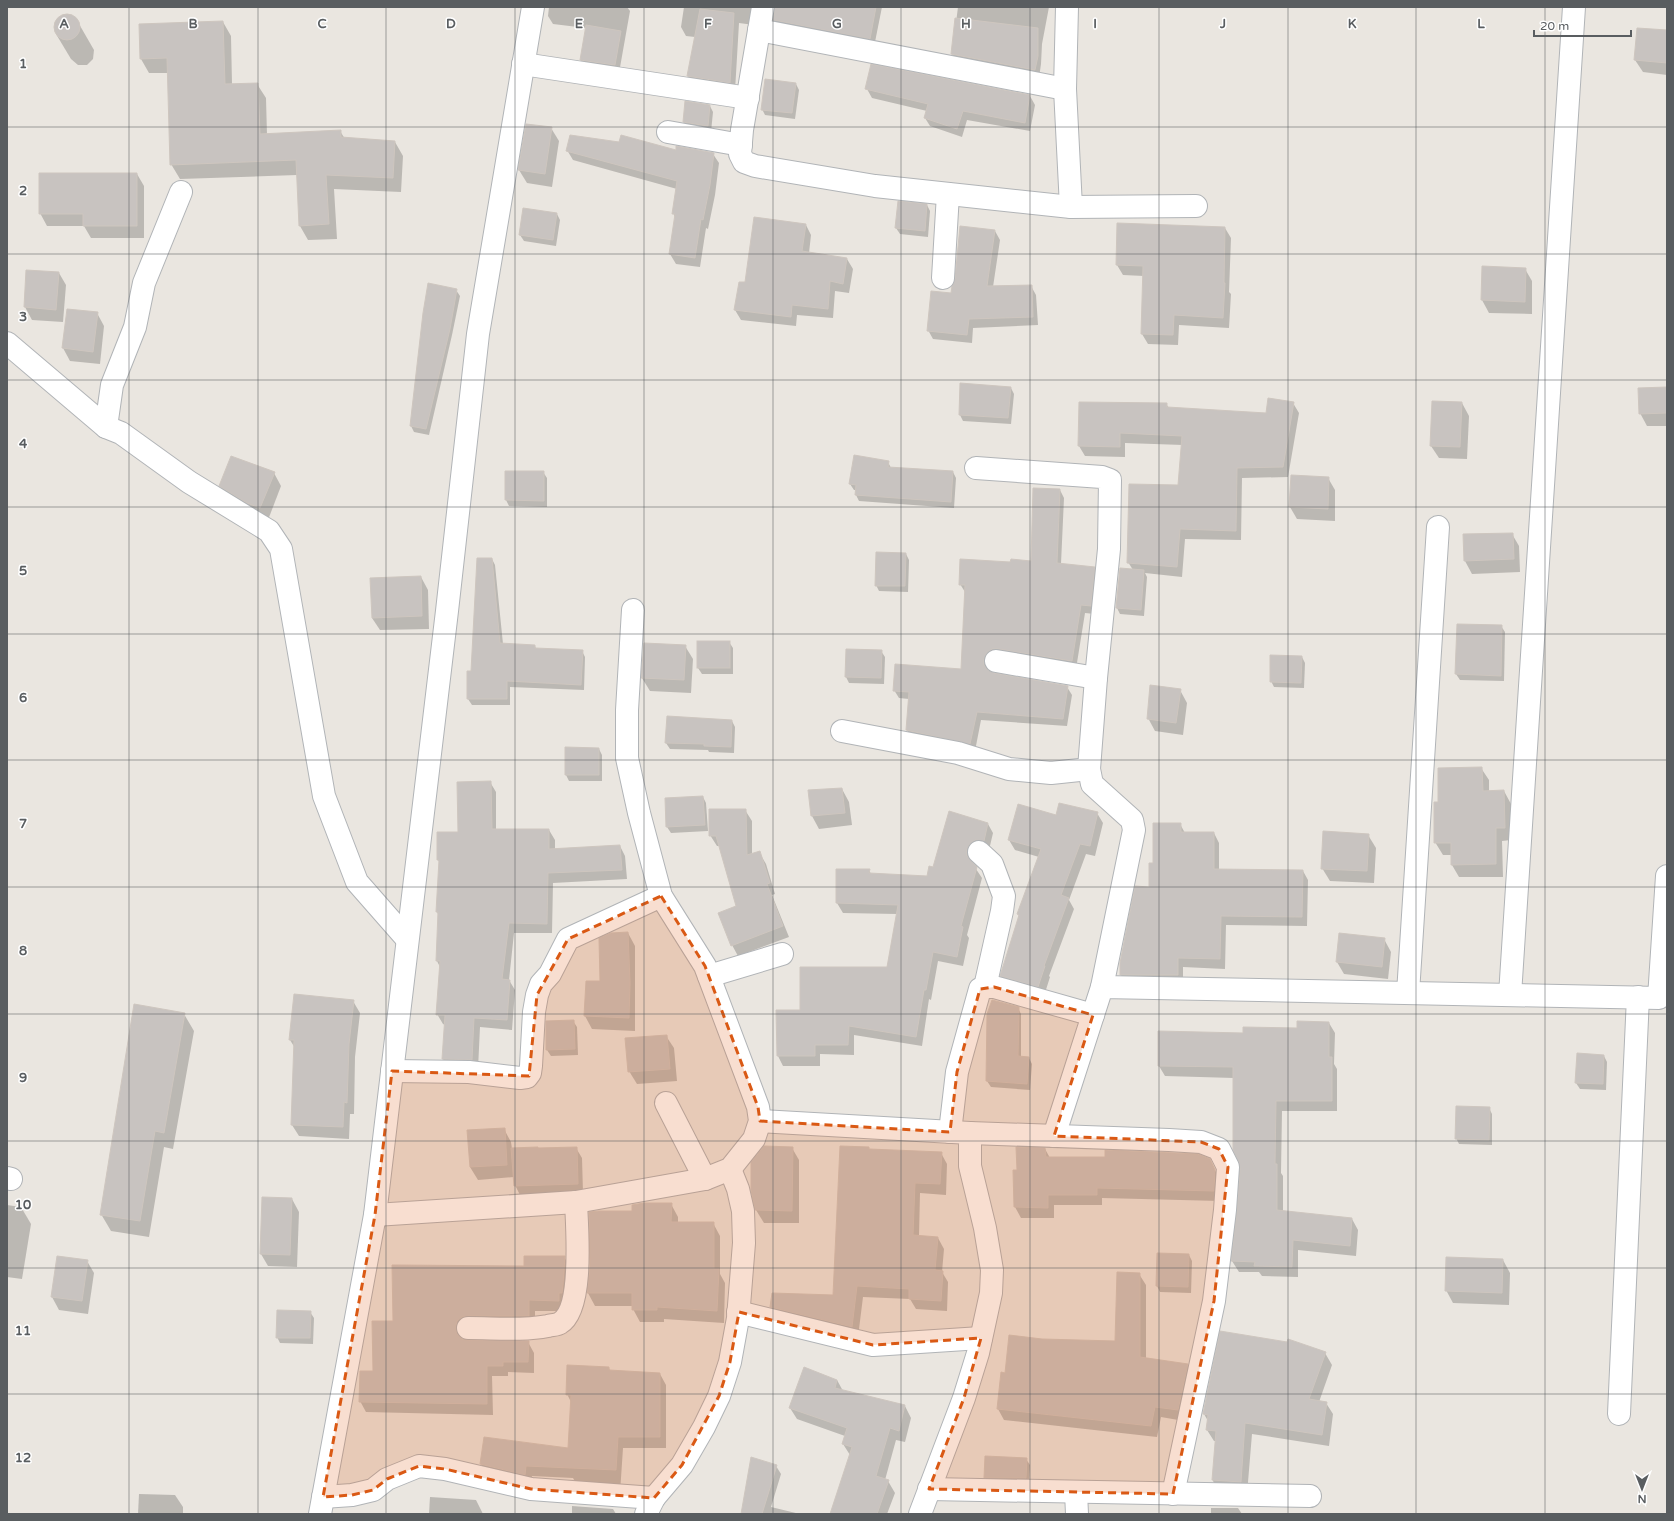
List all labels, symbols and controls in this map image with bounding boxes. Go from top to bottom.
scale bar [1534,12,1631,38]
text: A [59,16,69,32]
text: B [188,16,198,32]
text: C [317,16,327,32]
text: D [446,16,456,32]
text: E [575,16,583,32]
text: F [704,16,712,32]
text: G [832,16,842,32]
text: H [961,16,971,32]
text: I [1093,16,1097,32]
text: J [1219,16,1226,32]
text: K [1348,16,1357,32]
text: L [1477,16,1485,32]
text: 20 m [1540,19,1569,33]
text: 1 [19,56,27,72]
text: 2 [19,183,27,199]
text: 3 [19,309,27,325]
text: 4 [19,436,28,452]
text: 5 [19,563,27,579]
text: 6 [19,690,27,706]
text: 7 [19,816,27,832]
text: 8 [19,943,27,959]
text: 9 [19,1070,27,1086]
text: 10 [15,1197,31,1213]
text: 11 [15,1323,31,1339]
text: 12 [15,1450,31,1466]
north arrow [1622,1469,1662,1509]
text: N [1638,1492,1646,1505]

